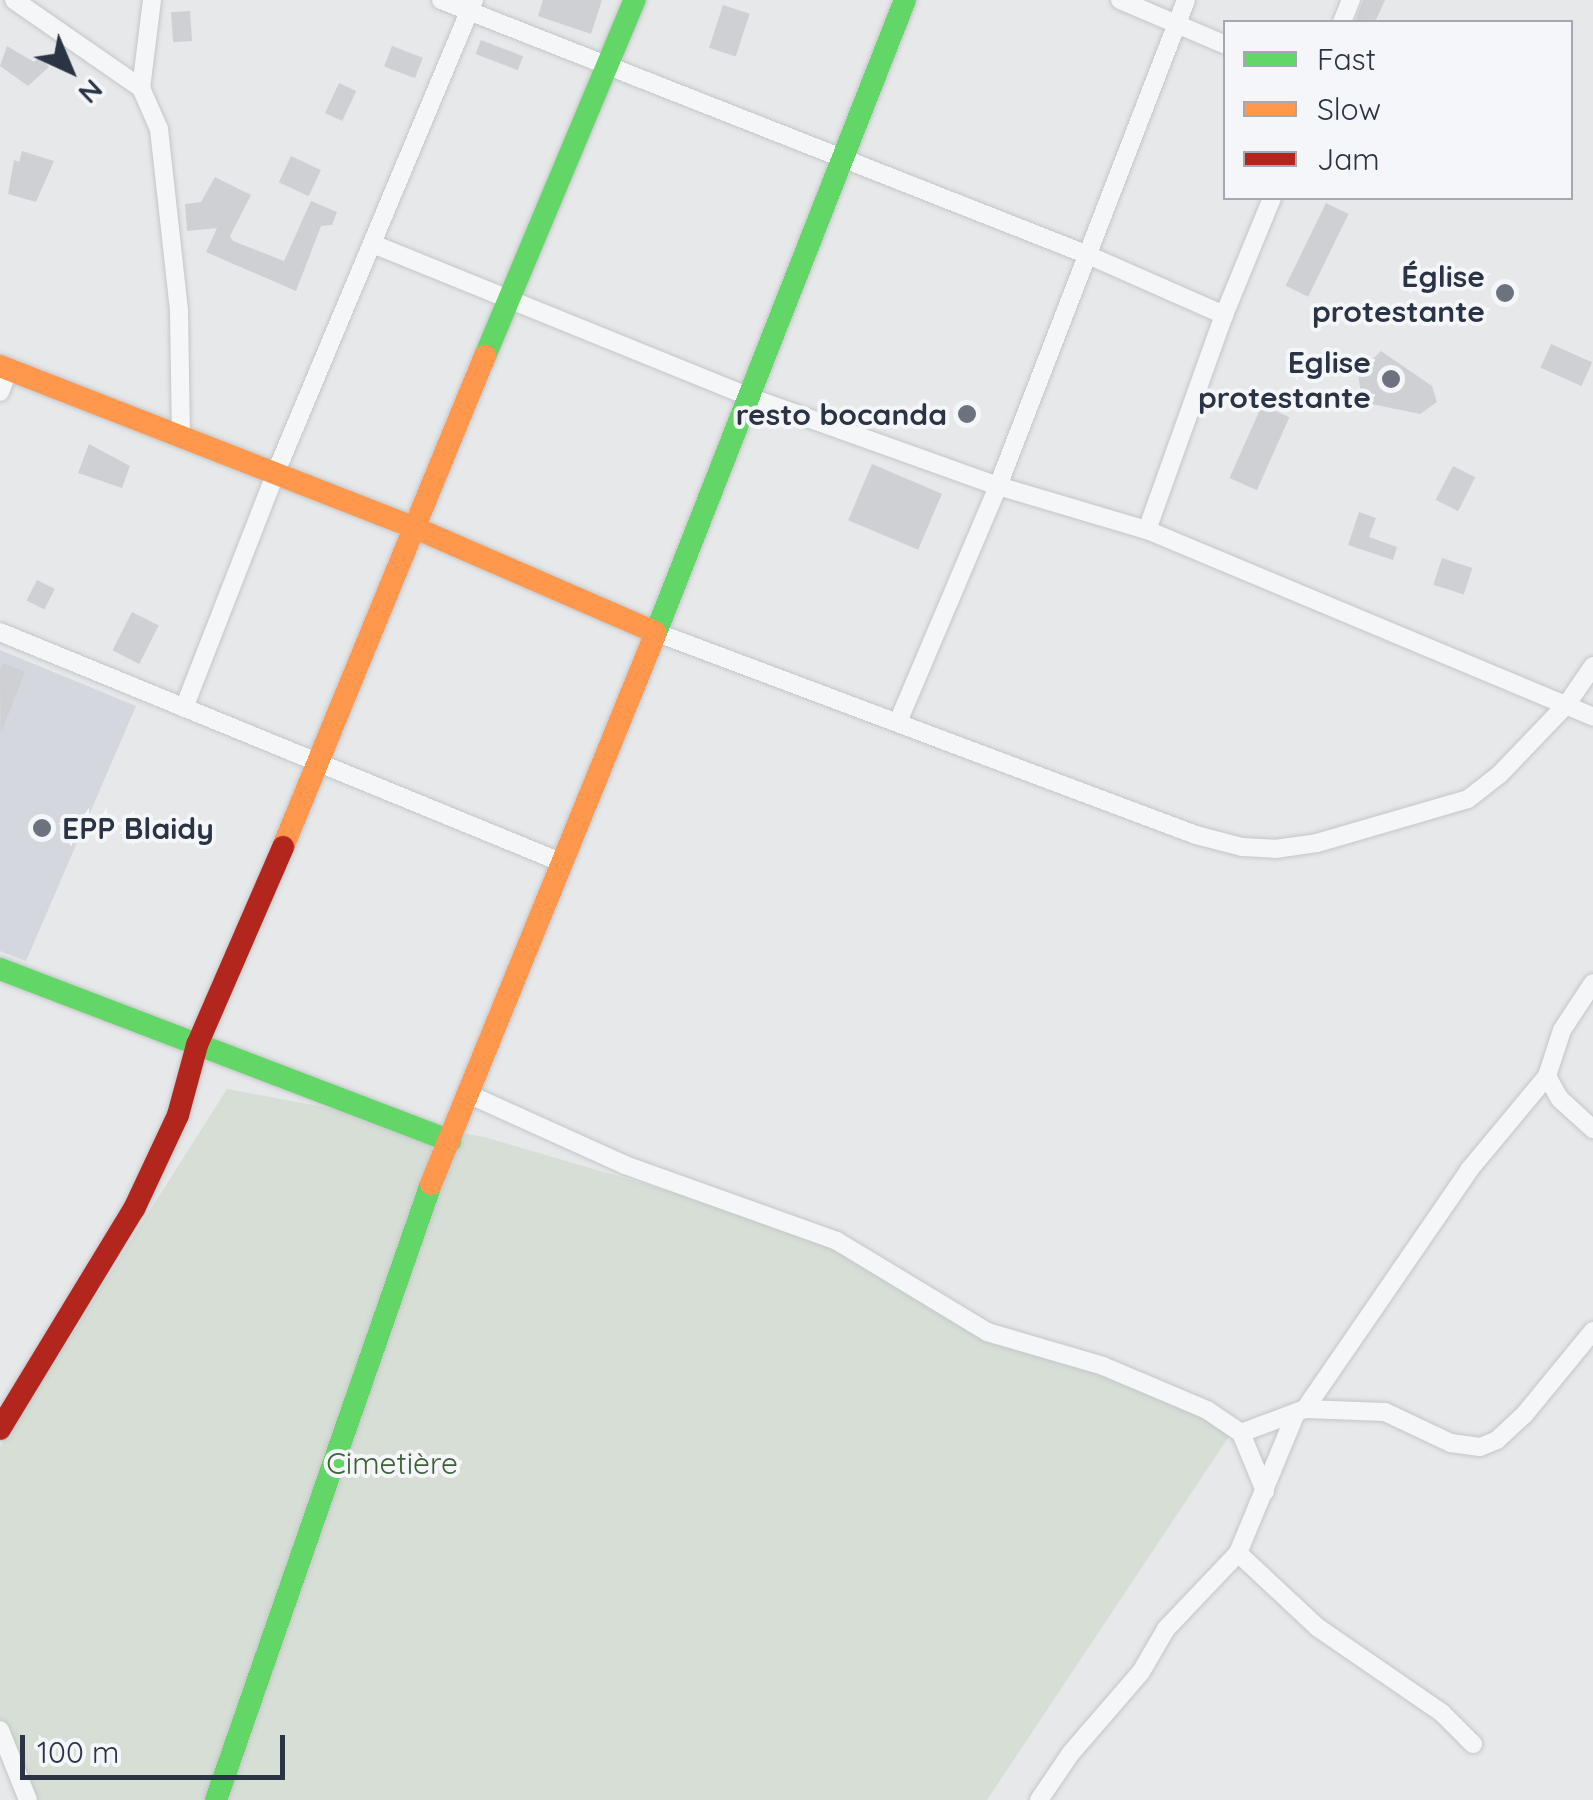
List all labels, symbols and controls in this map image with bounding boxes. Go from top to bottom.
north arrow [20,20,120,120]
legend [1223,20,1573,200]
text: Fast [1317,40,1376,78]
text: N [72,72,111,112]
text: Slow [1317,90,1381,128]
text: Jam [1317,140,1380,178]
place label: Église protestante [1312,258,1485,328]
marker: Église protestante [1494,282,1516,304]
place label: Eglise protestante [1198,344,1371,414]
marker: Eglise protestante [1380,368,1402,390]
place label: resto bocanda [736,396,947,432]
marker: resto bocanda [956,403,978,425]
place label: EPP Blaidy [62,810,214,846]
marker: EPP Blaidy [31,817,53,839]
park label: Cimetière [326,1445,458,1481]
scale bar [25,1715,290,1777]
text: 100 m [37,1733,119,1771]

